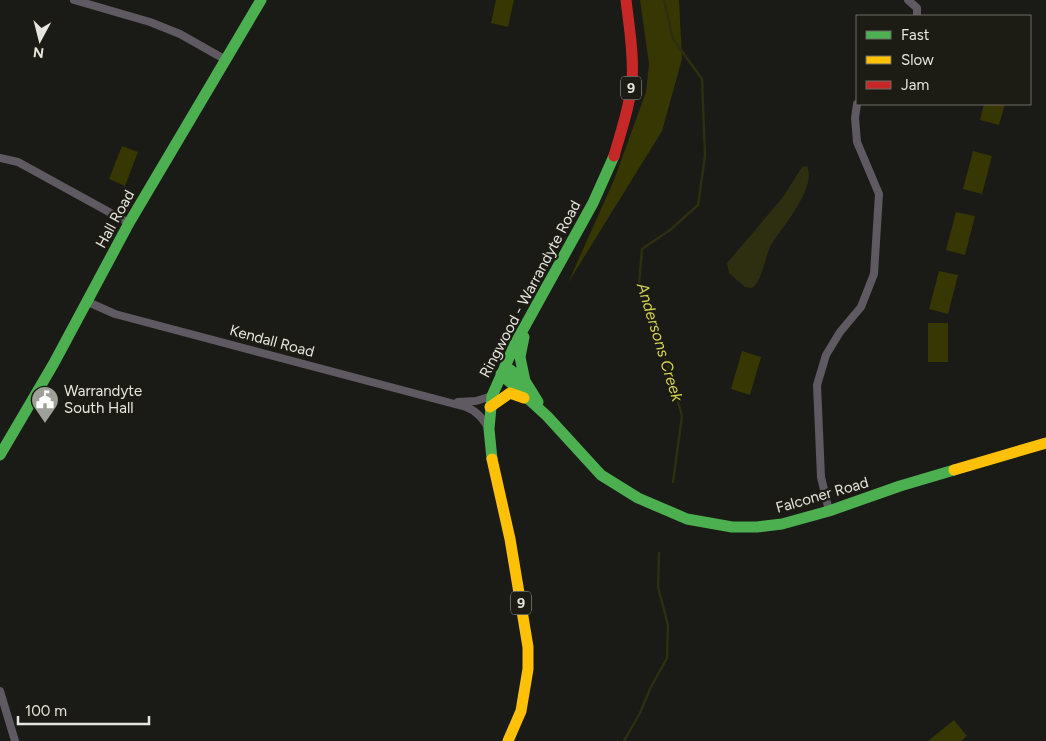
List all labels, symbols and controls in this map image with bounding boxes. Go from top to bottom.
north arrow [15,15,65,65]
legend [856,15,1031,105]
text: Fast [901,26,930,44]
text: N [32,43,45,62]
text: Slow [901,51,934,69]
road number: 9 [621,76,641,100]
text: Jam [901,76,929,94]
street label: Hall Road [92,187,138,251]
street label: Ringwood - Warrandyte Road [476,197,584,381]
water label: Andersons Creek [633,279,687,405]
street label: Kendall Road [228,321,316,361]
place label: Warrandyte South Hall [64,382,142,417]
public building icon: Warrandyte South Hall [30,385,60,424]
street label: Falconer Road [774,473,870,517]
road number: 9 [511,592,531,614]
scale bar [18,694,149,726]
text: 100 m [25,702,67,720]

